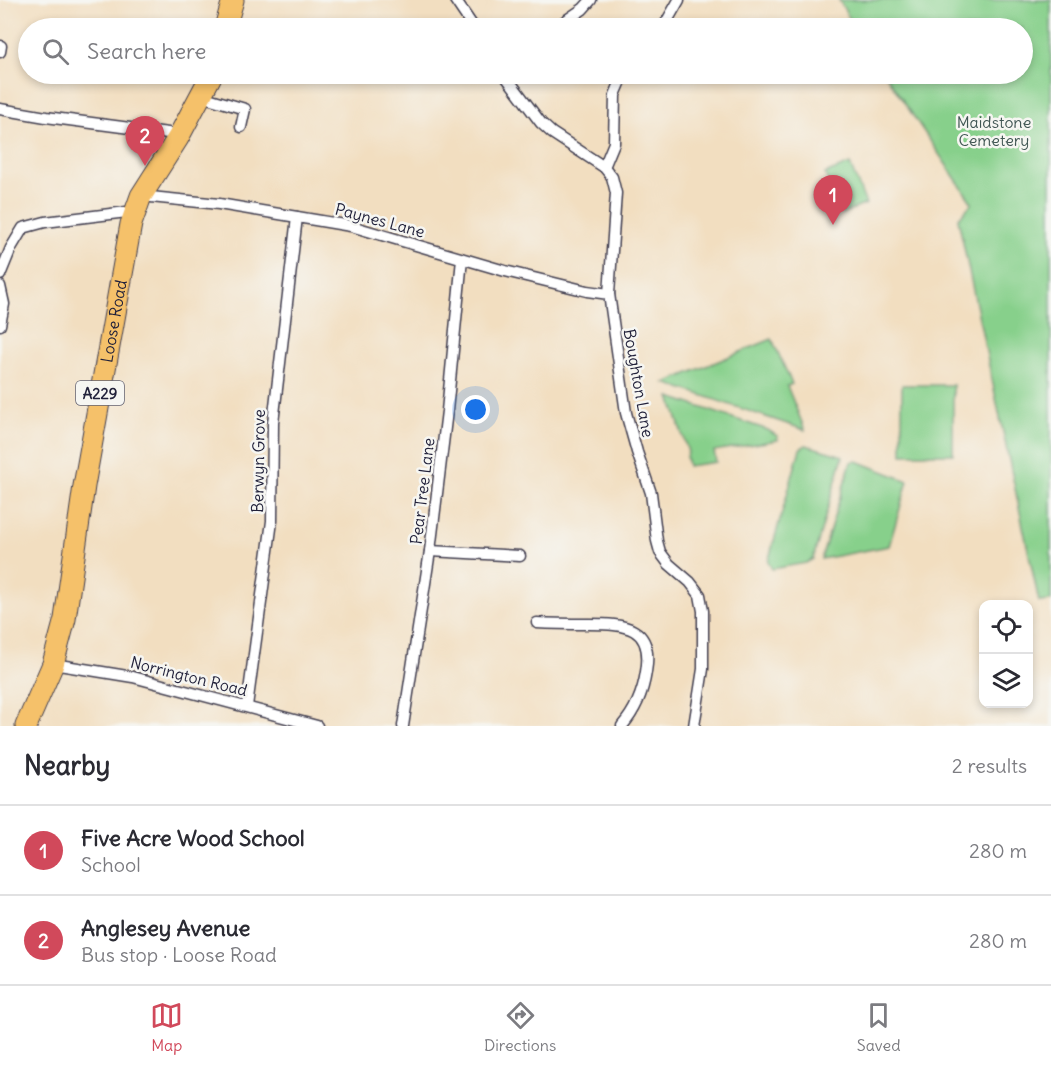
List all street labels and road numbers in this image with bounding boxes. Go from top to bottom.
street label: Paynes Lane [333,198,427,242]
street label: Loose Road [96,278,131,364]
street label: Boughton Lane [620,327,658,439]
road number: A229 [76,381,124,405]
street label: Berwyn Grove [247,409,269,513]
street label: Pear Tree Lane [406,437,438,545]
street label: Norrington Road [128,652,250,700]

